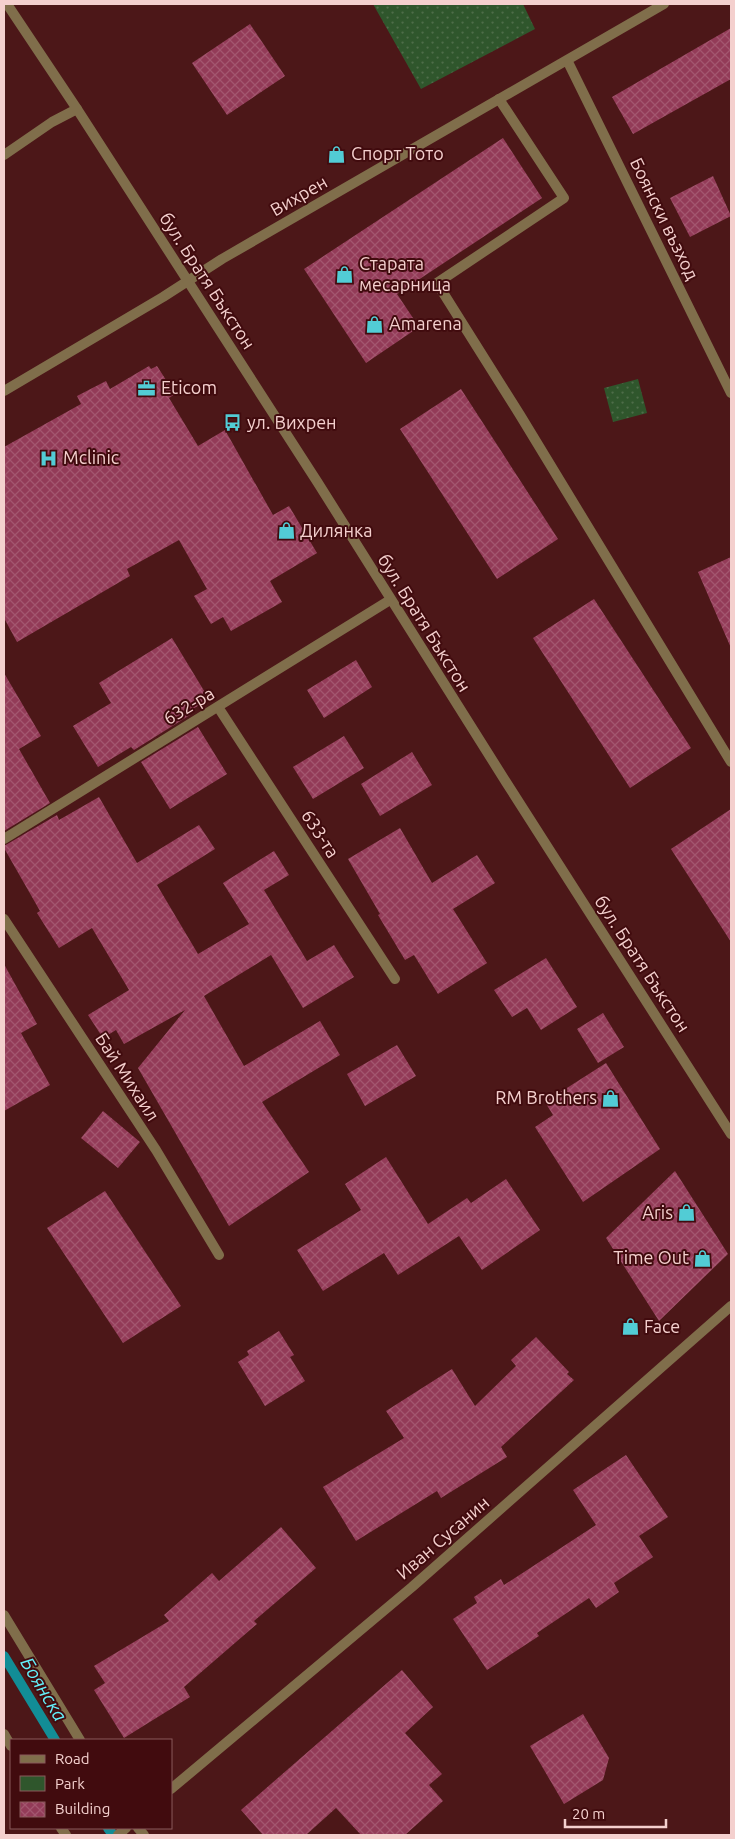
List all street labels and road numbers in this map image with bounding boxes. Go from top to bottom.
street label: Боянски възход [627,154,703,283]
street label: Вихрен [267,171,330,219]
street label: бул. Братя Бъкстон [156,209,259,352]
street label: бул. Братя Бъкстон [374,550,475,695]
street label: 632-ра [160,682,217,728]
street label: 633-та [298,806,344,861]
street label: бул. Братя Бъкстон [591,892,694,1035]
street label: Бай Михаил [92,1029,164,1124]
street label: Иван Сусанин [392,1492,493,1583]

